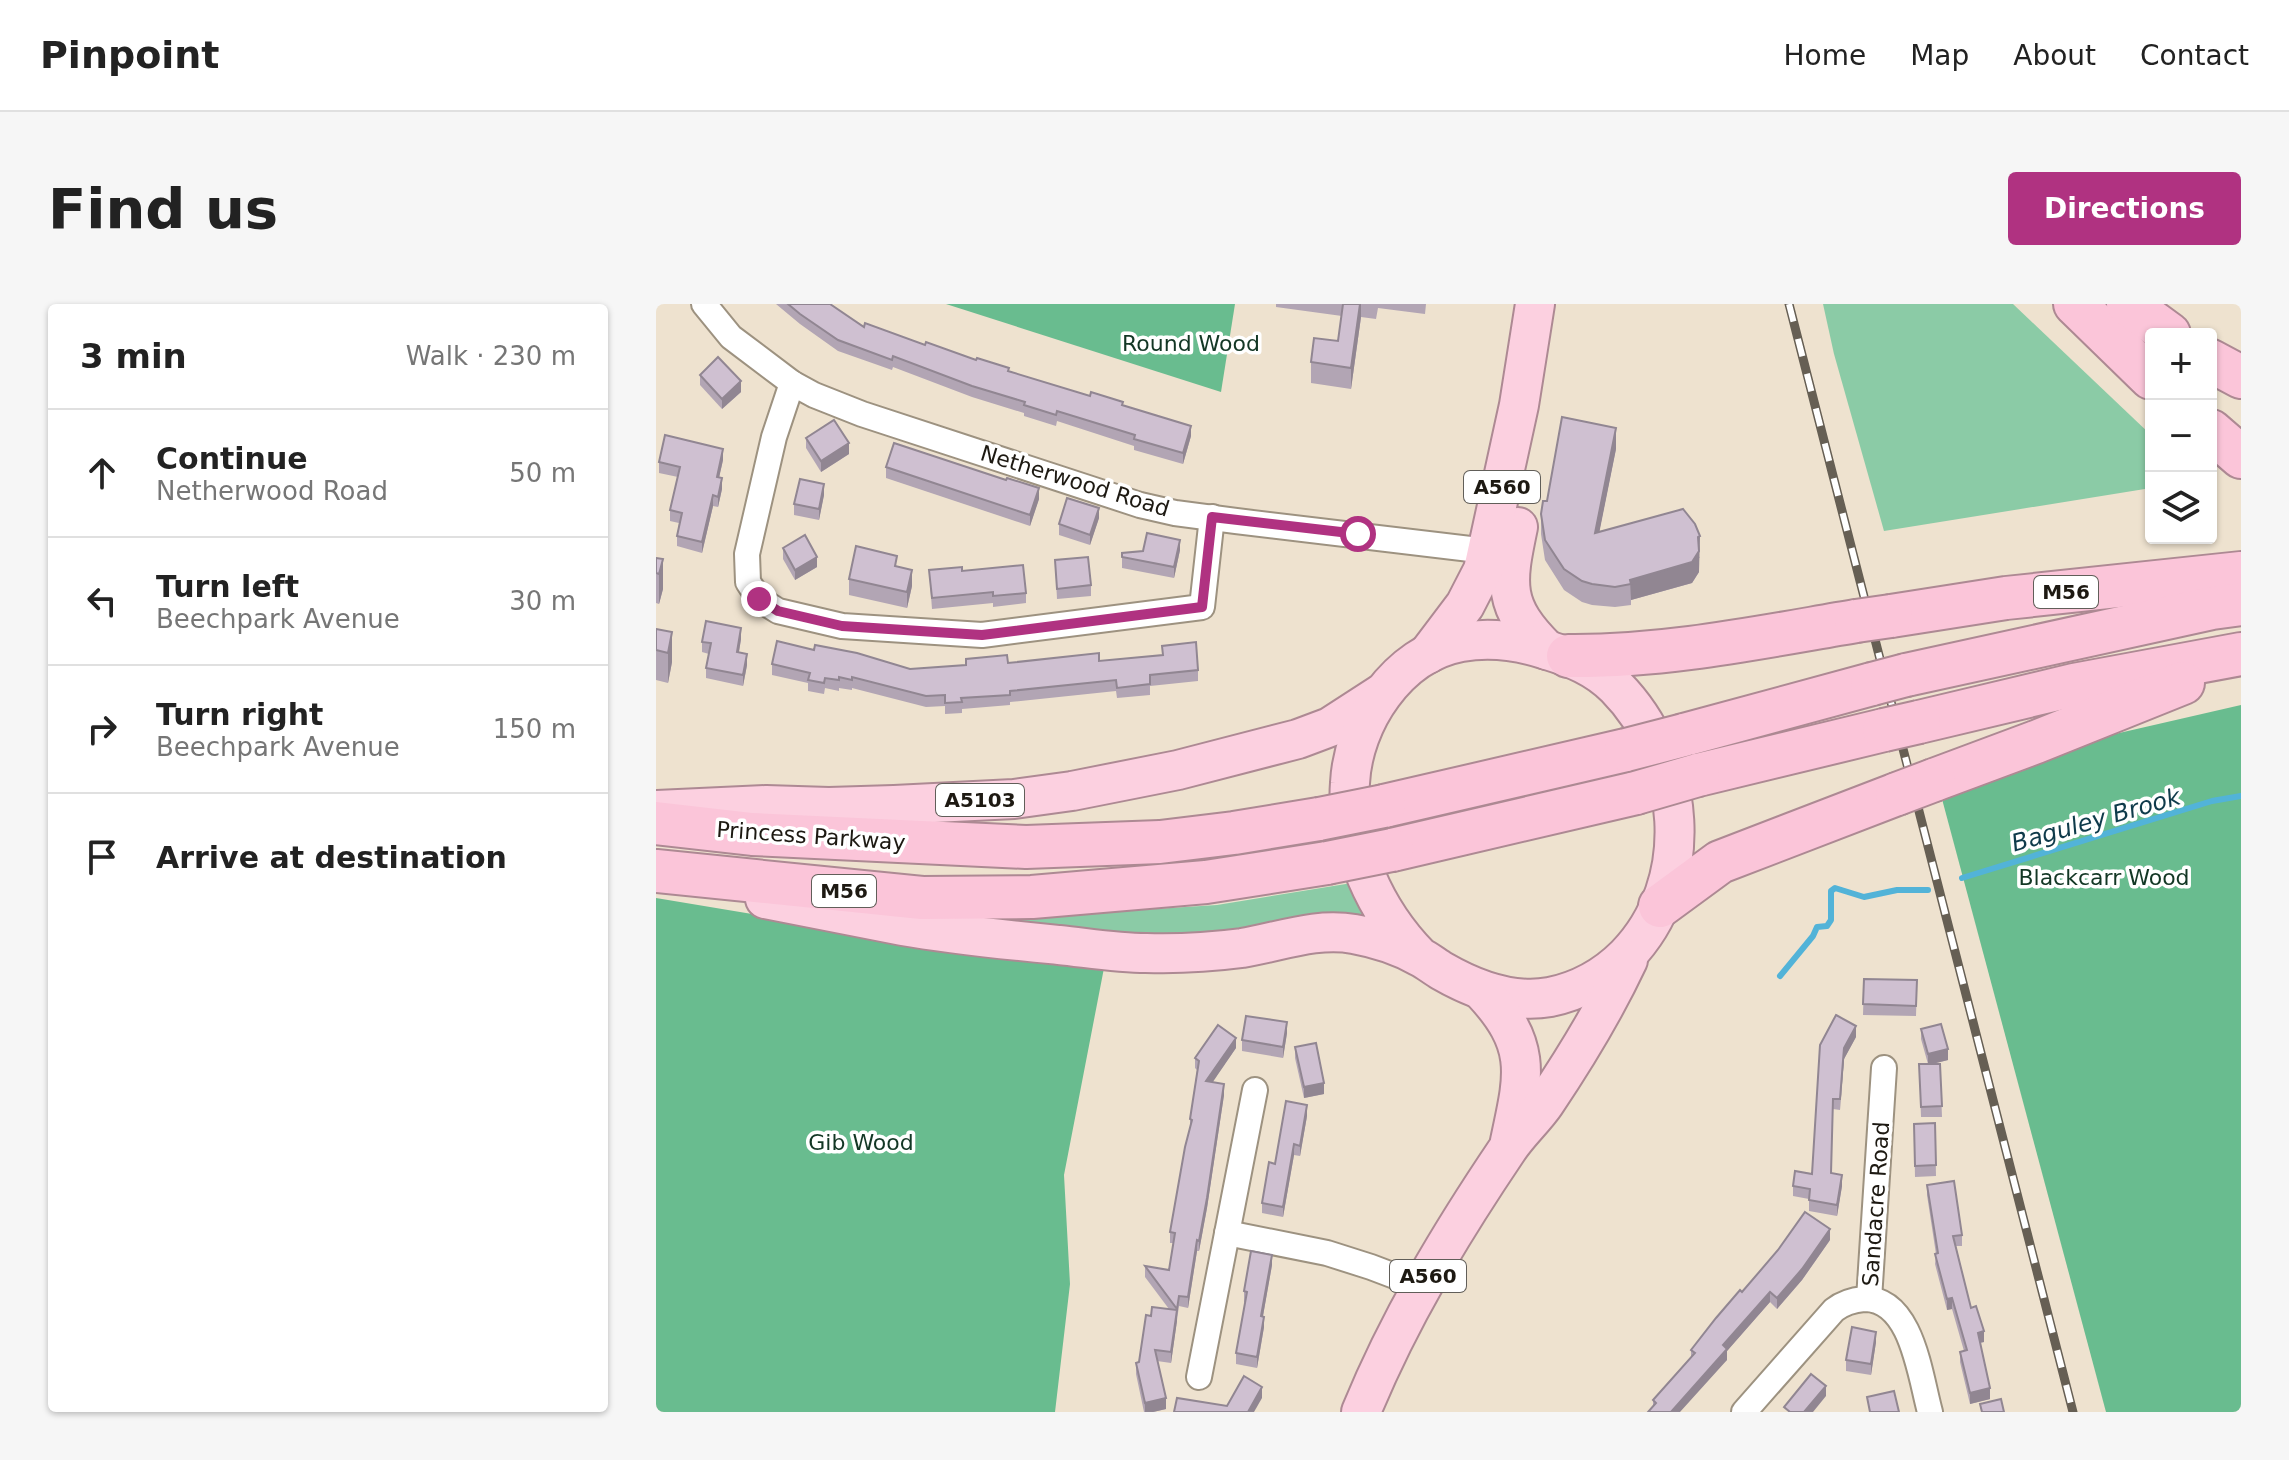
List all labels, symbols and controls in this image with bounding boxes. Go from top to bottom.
text: Pinpoint [40,33,219,77]
text: Home [1783,39,1866,72]
text: Map [1910,39,1969,72]
text: About [2013,39,2096,72]
text: Contact [2140,39,2249,72]
button: Directions [2008,172,2241,245]
text: Find us [48,176,278,241]
map controls [2145,328,2217,544]
button: + [2145,328,2217,400]
park label: Round Wood [1122,331,1260,356]
text: 3 min [80,336,187,376]
text: Walk · 230 m [406,341,576,371]
button: − [2145,400,2217,472]
street label: Netherwood Road [978,440,1172,522]
text: Continue [156,441,308,476]
icon: ahead [80,451,124,495]
text: 50 m [509,458,576,488]
road number: A560 [1464,471,1540,503]
button: layers [2145,472,2217,544]
text: Netherwood Road [156,476,388,506]
route start [1340,516,1376,552]
text: Turn left [156,569,299,604]
road number: M56 [2034,576,2098,608]
icon: left [80,579,124,623]
route end [741,581,777,617]
text: 30 m [509,586,576,616]
text: Beechpark Avenue [156,604,400,634]
text: Turn right [156,697,323,732]
icon: right [80,707,124,751]
text: 150 m [493,714,576,744]
text: Beechpark Avenue [156,732,400,762]
water label: Baguley Brook [2008,782,2185,858]
road number: A5103 [936,784,1024,816]
street label: Princess Parkway [716,817,906,855]
icon: arrive [80,835,124,879]
text: Arrive at destination [156,840,507,875]
park label: Blackcarr Wood [2018,865,2190,890]
road number: M56 [812,875,876,907]
street label: Sandacre Road [1858,1121,1894,1287]
park label: Gib Wood [808,1130,914,1155]
road number: A560 [1390,1260,1466,1292]

